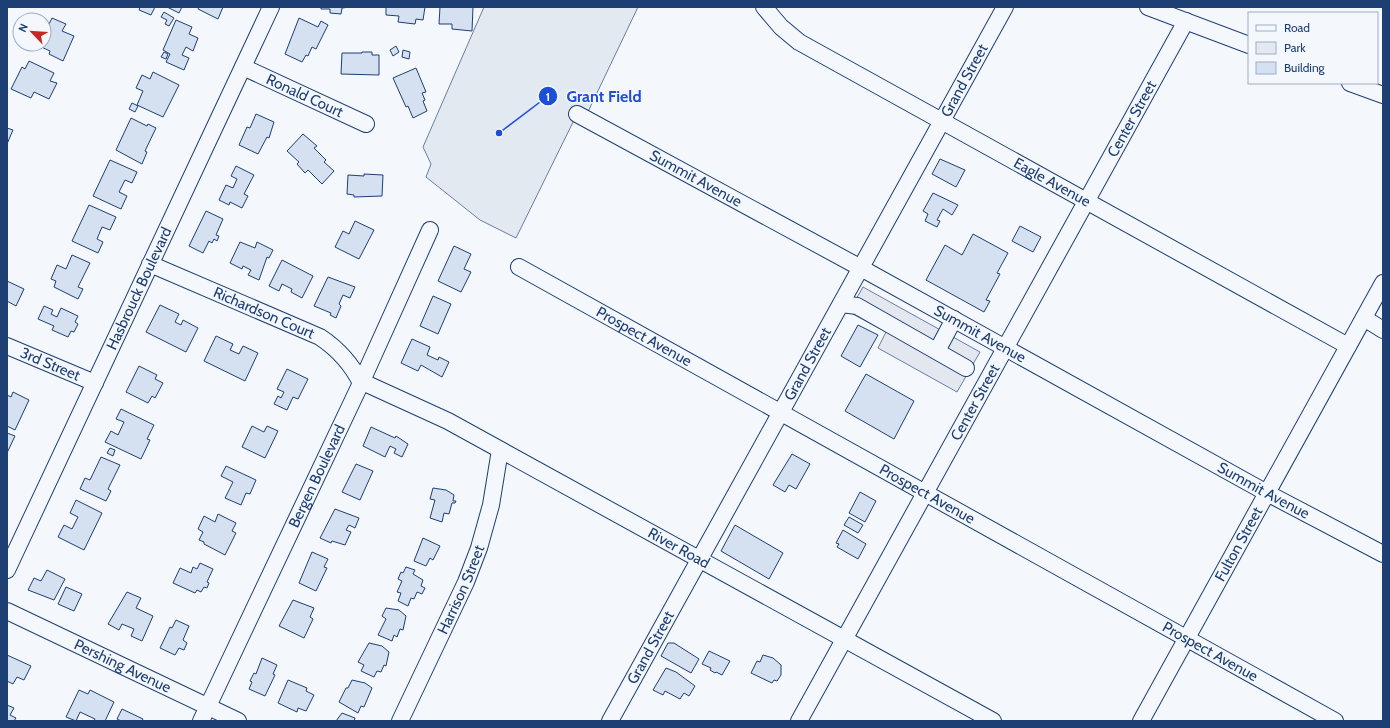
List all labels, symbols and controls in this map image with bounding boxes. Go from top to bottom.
north arrow [12,12,52,52]
legend [1248,12,1378,84]
text: Road [1284,20,1310,35]
text: N [15,21,31,34]
text: Park [1284,40,1306,55]
street label: Grand Street [937,41,992,120]
text: Building [1284,60,1326,75]
street label: Ronald Court [263,70,346,121]
street label: Center Street [1104,78,1160,160]
callout: Grant Field [538,82,649,110]
text: Grant Field [566,87,642,106]
text: 1 [546,89,550,104]
street label: Summit Avenue [647,146,745,211]
street label: Eagle Avenue [1011,154,1094,211]
street label: Hasbrouck Boulevard [103,224,175,353]
street label: Richardson Court [211,283,317,343]
street label: Summit Avenue [931,301,1029,367]
street label: Prospect Avenue [593,303,695,370]
street label: Grand Street [780,324,835,404]
street label: 3rd Street [18,344,83,385]
street label: Center Street [947,361,1003,444]
street label: Bergen Boulevard [285,422,349,530]
street label: Summit Avenue [1214,458,1313,523]
street label: Prospect Avenue [876,460,978,528]
street label: Fulton Street [1211,504,1266,585]
street label: River Road [645,524,713,572]
street label: Harrison Street [434,543,488,637]
street label: Grand Street [623,608,678,687]
street label: Prospect Avenue [1159,618,1261,685]
street label: Pershing Avenue [71,635,174,697]

